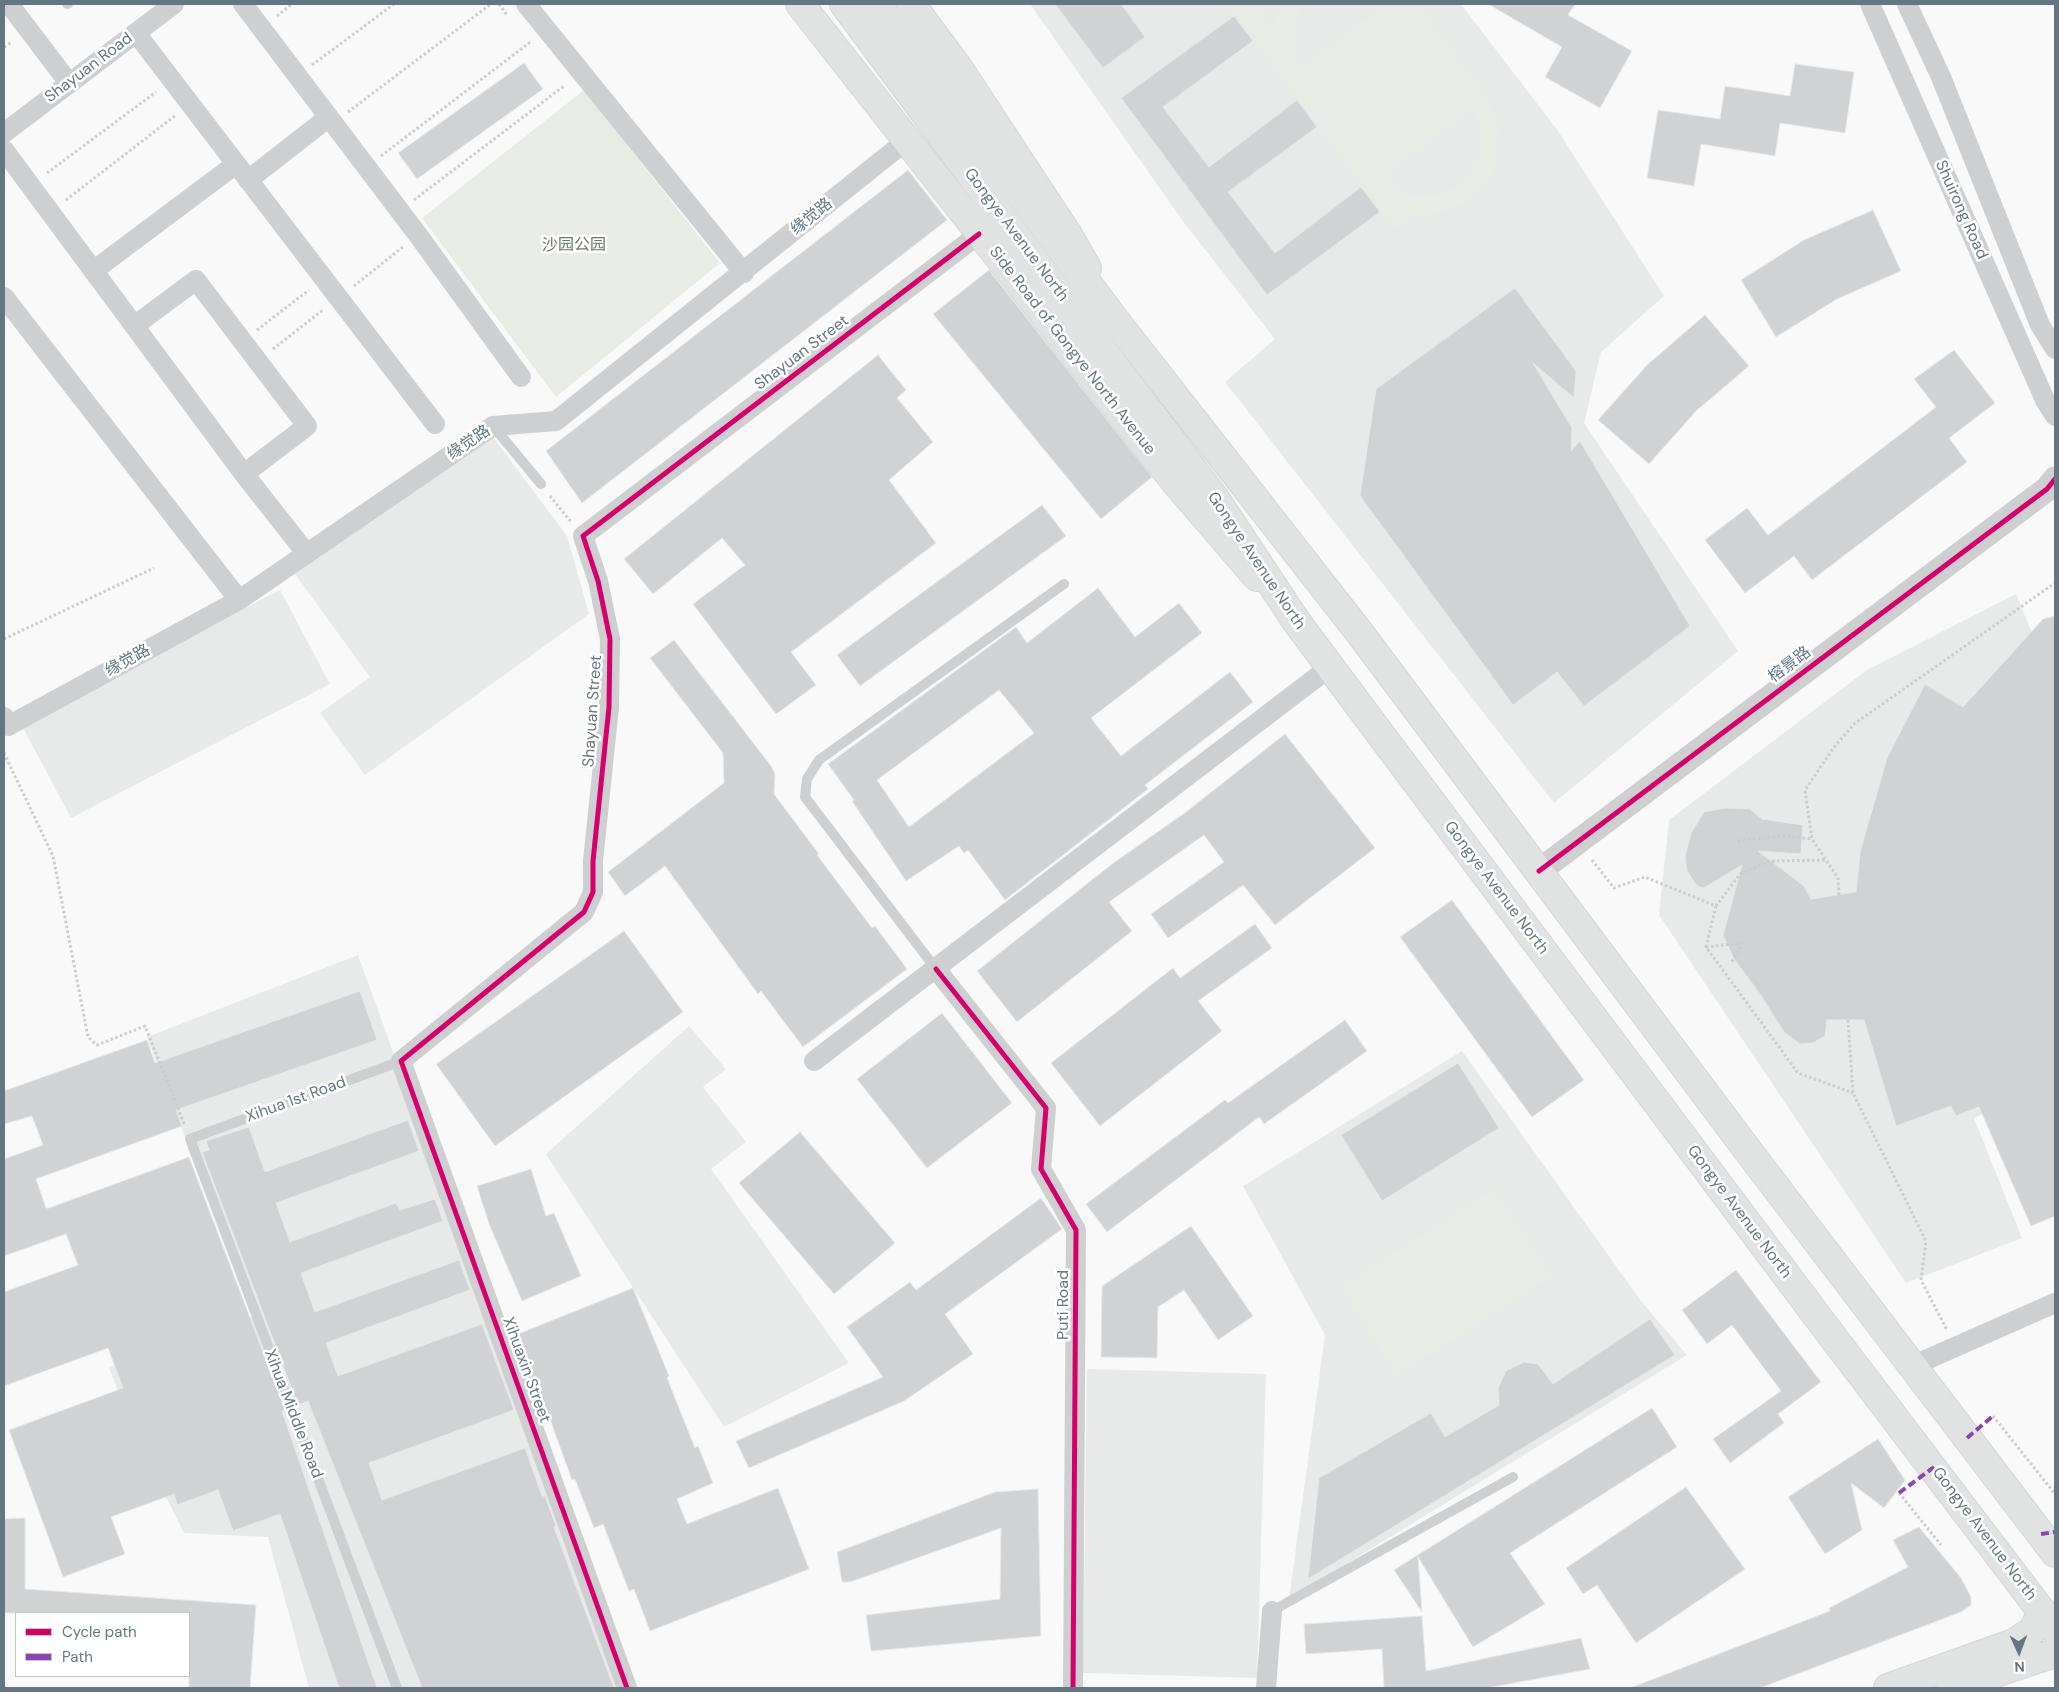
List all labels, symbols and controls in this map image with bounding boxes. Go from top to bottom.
street label: Shayuan Road [42,29,136,107]
street label: Shuirong Road [1931,158,1991,262]
street label: Gongye Avenue North [960,165,1072,305]
street label: 缘觉路 [787,194,837,240]
park label: 沙园公园 [542,236,606,256]
street label: Side Road of Gongye North Avenue [985,243,1159,459]
street label: Shayuan Street [751,311,853,395]
street label: 缘觉路 [444,422,494,464]
street label: Gongye Avenue North [1203,489,1309,633]
street label: 缘觉路 [102,641,154,681]
street label: 榕景路 [1765,643,1815,687]
street label: Shayuan Street [579,654,607,768]
street label: Gongye Avenue North [1440,818,1552,958]
street label: Xihua 1st Road [243,1073,349,1127]
street label: Gongye Avenue North [1683,1142,1795,1282]
street label: Puti Road [1054,1270,1074,1340]
street label: Xihuaxin Street [498,1315,554,1425]
street label: Xihua Middle Road [260,1347,326,1481]
street label: Gongye Avenue North [1928,1464,2040,1604]
legend [15,1612,190,1677]
text: Cycle path [62,1622,137,1642]
north arrow [1994,1627,2044,1677]
text: Path [62,1647,93,1667]
text: N [2014,1658,2025,1676]

